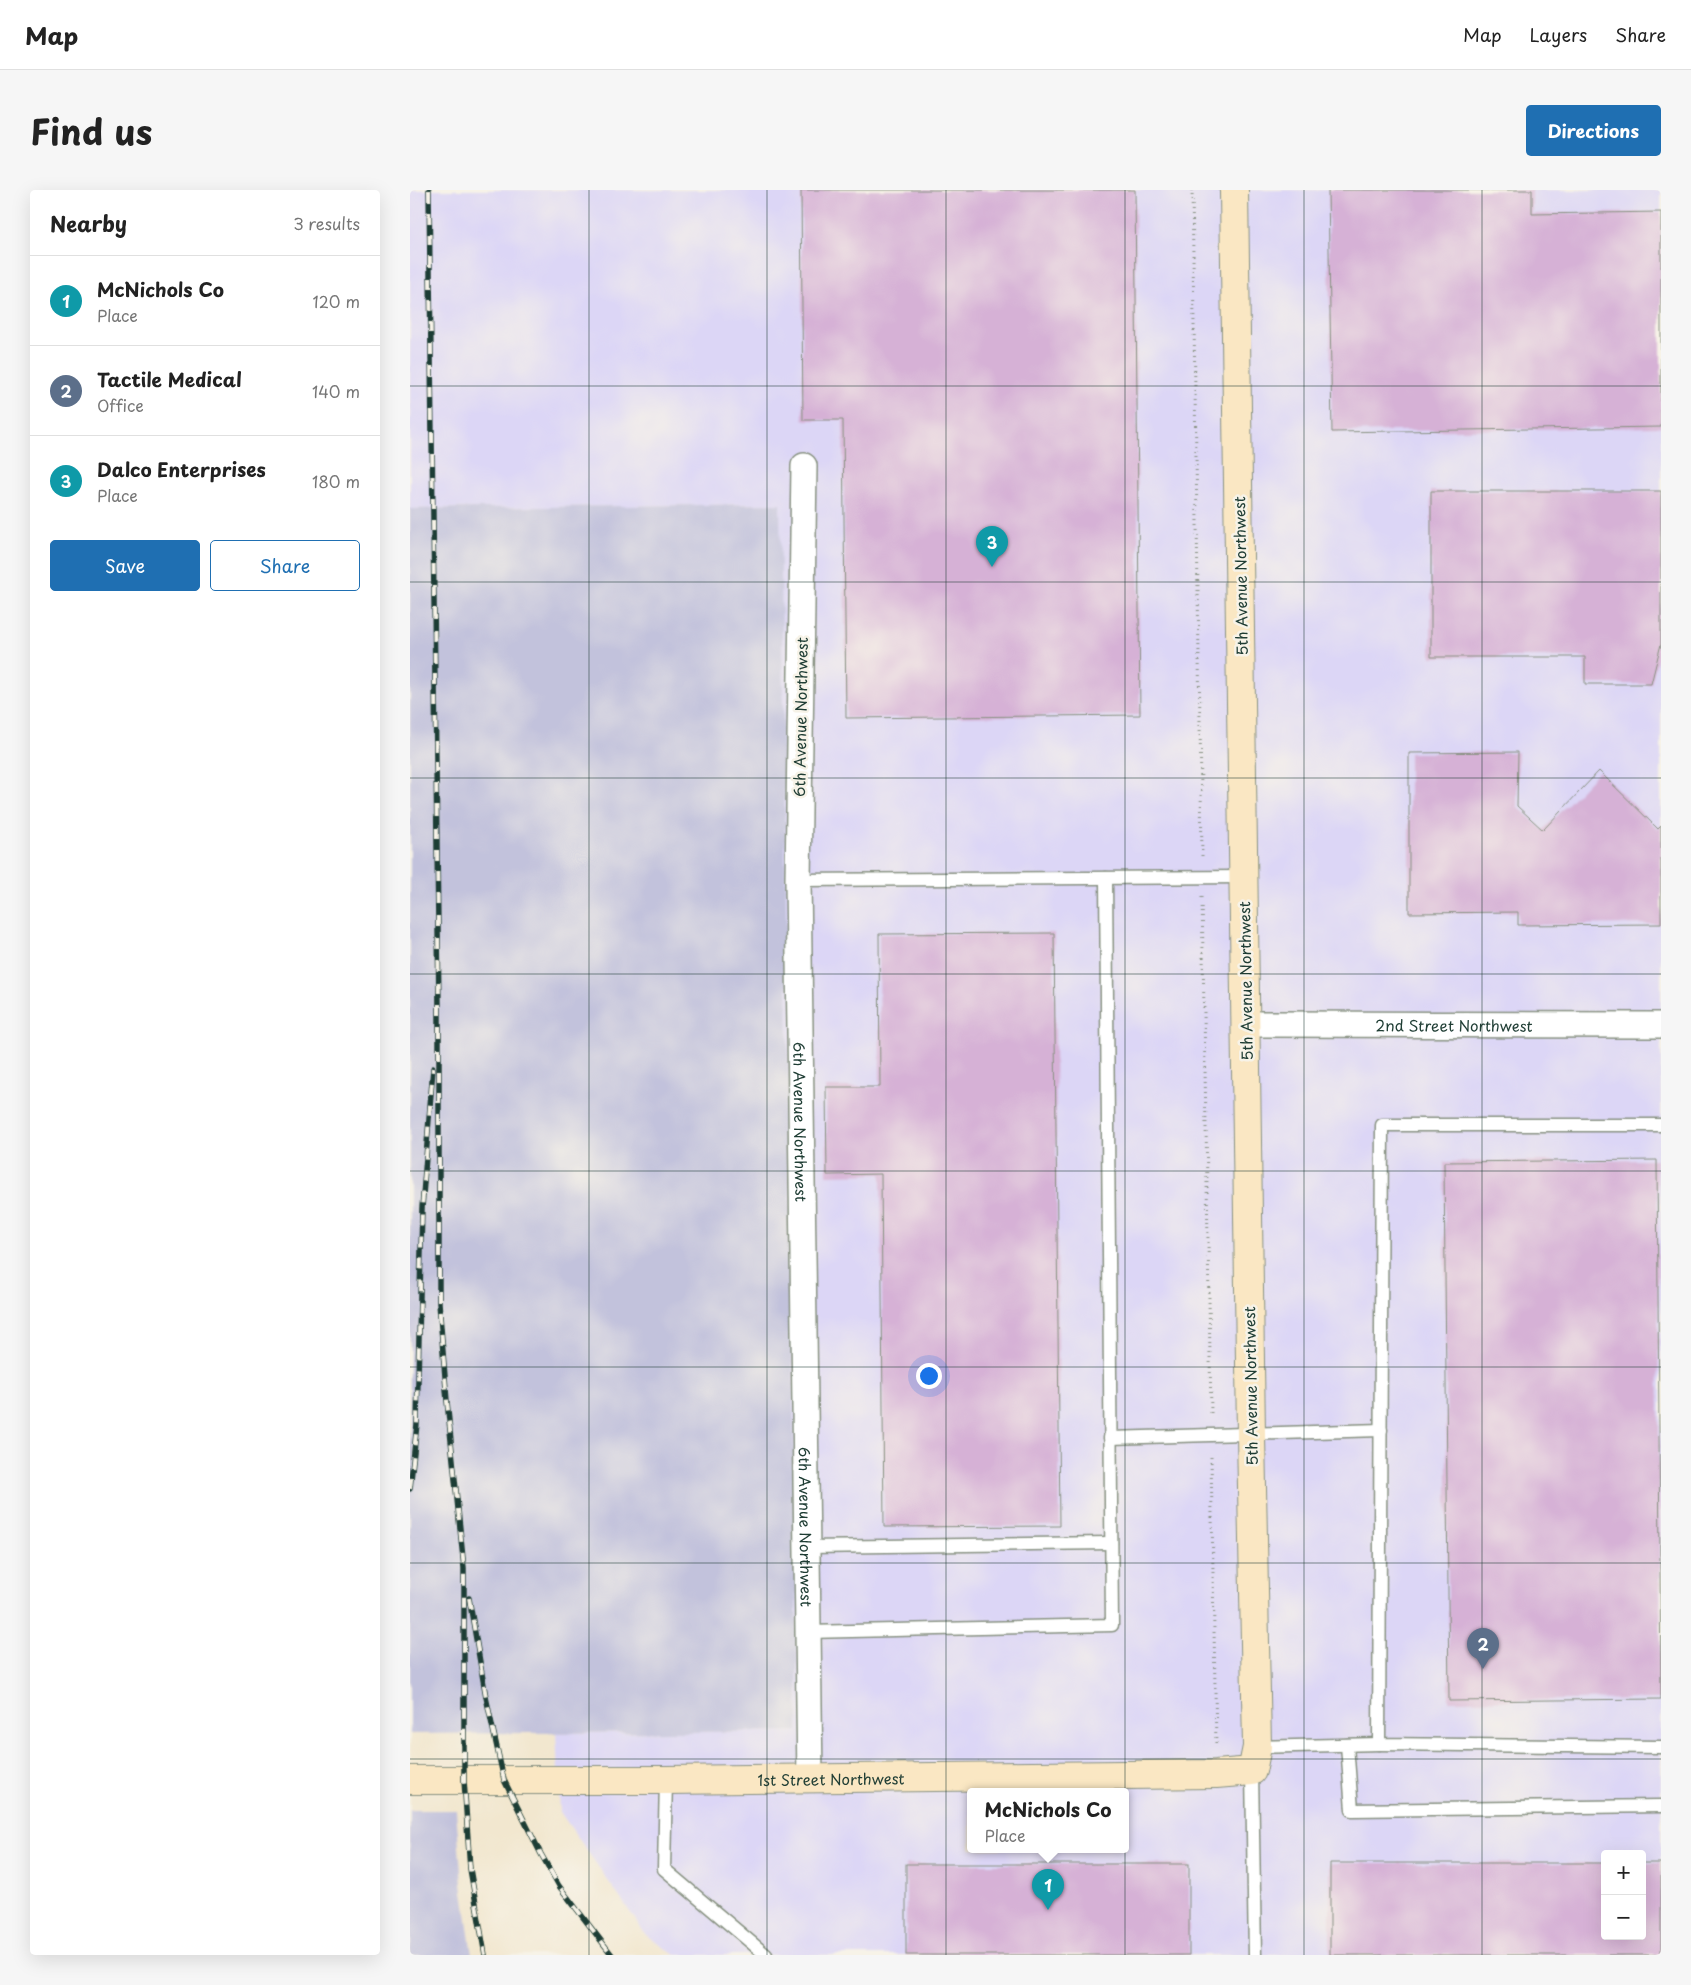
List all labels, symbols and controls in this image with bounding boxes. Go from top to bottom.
text: Map [25,17,78,53]
text: Map [1463,21,1502,48]
text: Layers [1530,21,1587,48]
text: Share [1615,21,1666,48]
text: Find us [30,104,152,157]
button: Directions [1526,105,1661,156]
text: Nearby [50,207,127,239]
text: 3 results [293,211,360,235]
text: McNichols Co [97,275,224,303]
text: 1 [62,289,70,313]
text: 120 m [313,289,360,313]
text: Place [97,303,138,327]
text: Tactile Medical [97,365,242,393]
text: 2 [60,379,72,403]
text: 140 m [312,379,360,403]
text: Office [97,393,144,417]
text: Dalco Enterprises [97,455,266,483]
text: 3 [61,469,71,493]
text: 180 m [312,469,360,493]
text: Place [97,483,138,507]
street label: 5th Avenue Northwest [1227,496,1253,656]
pin: 3 [976,526,1008,567]
button: Save [50,540,200,591]
button: Share [210,540,360,591]
street label: 6th Avenue Northwest [787,637,813,797]
street label: 5th Avenue Northwest [1232,901,1258,1061]
street label: 2nd Street Northwest [1375,1013,1533,1036]
street label: 6th Avenue Northwest [789,1042,814,1202]
street label: 5th Avenue Northwest [1237,1306,1263,1466]
your location [916,1363,942,1389]
street label: 6th Avenue Northwest [794,1447,819,1607]
pin: 2 [1467,1628,1499,1669]
street label: 1st Street Northwest [757,1766,905,1791]
popup [967,1788,1129,1853]
text: McNichols Co [985,1795,1111,1823]
text: Place [985,1823,1025,1847]
map controls [1601,1850,1646,1940]
button: + [1601,1850,1646,1895]
pin: 1 [1032,1869,1064,1910]
button: − [1601,1895,1646,1940]

